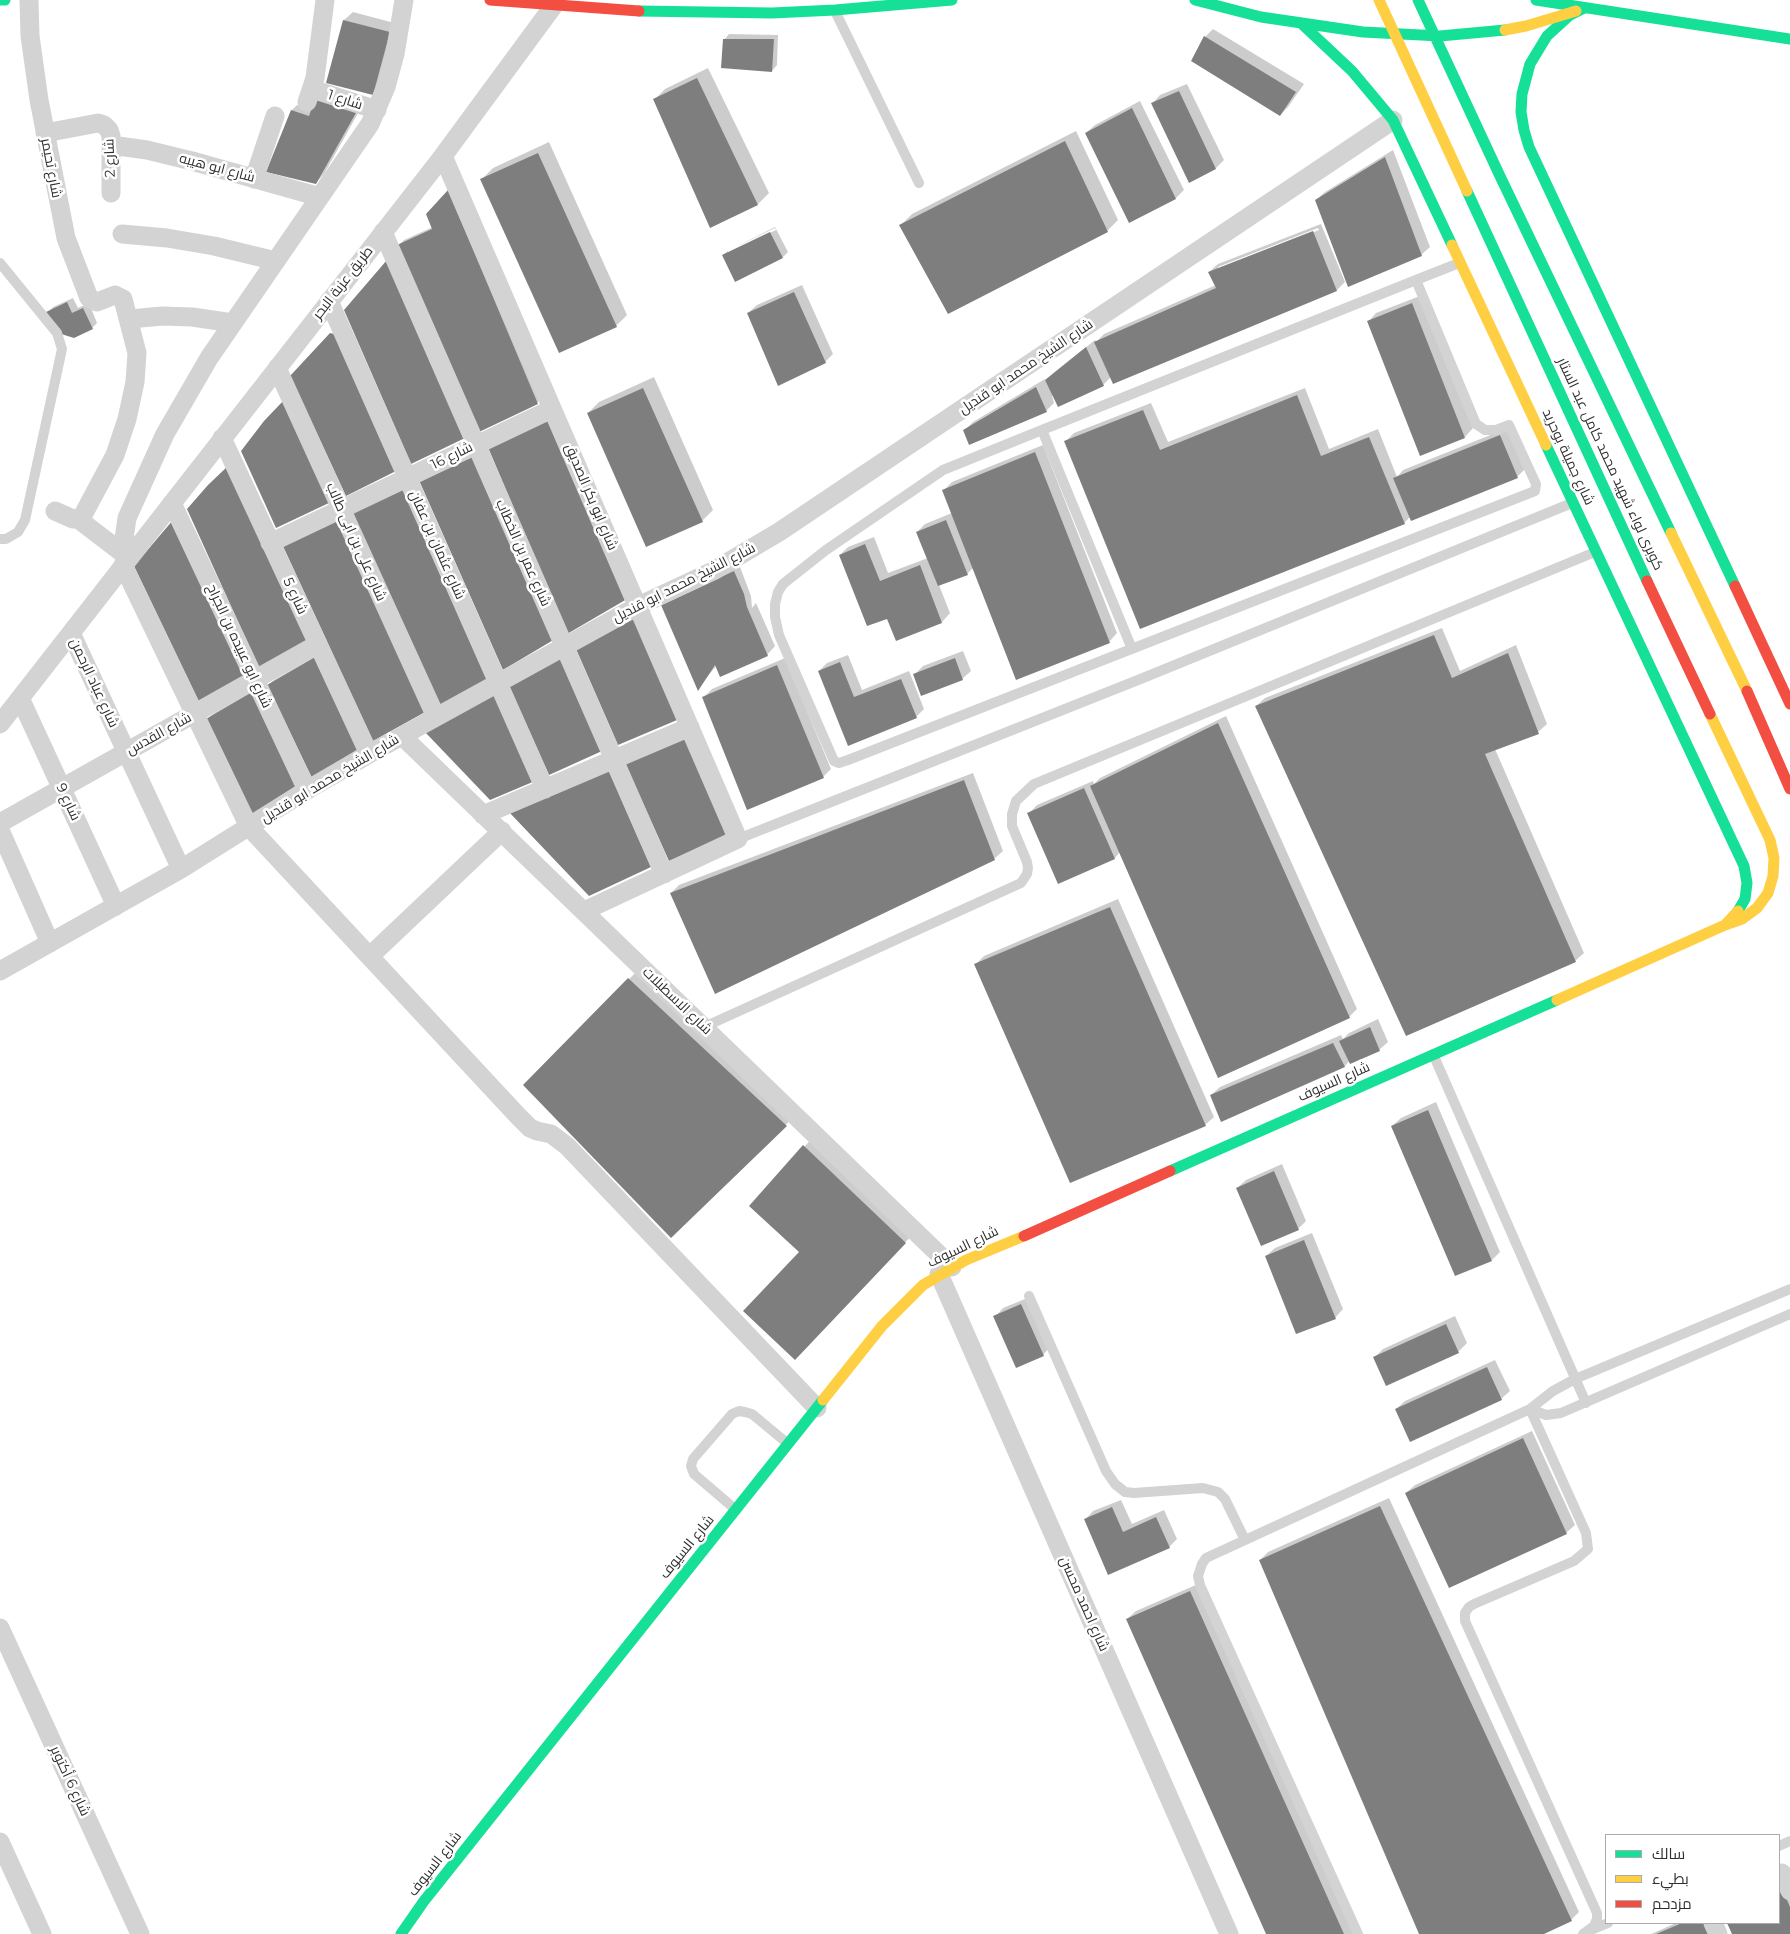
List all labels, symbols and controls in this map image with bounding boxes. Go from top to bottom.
street label: شارع 1 [325,86,365,114]
street label: شارع تحيمر [37,137,65,199]
street label: شارع 2 [101,138,119,178]
street label: شارع ابو هيبه [177,150,257,186]
street label: طريق عزبة البحر [309,243,377,323]
street label: شارع الشيخ محمد ابو قنديل [956,316,1096,418]
street label: كوبرى لواء شهيد محمد كامل عبد الستار [1553,355,1667,573]
street label: شارع جميلة بوحريد [1538,406,1598,508]
street label: شارع 16 [428,439,476,473]
street label: شارع ابو بكر الصديق [561,441,621,553]
street label: شارع على بن ابى طالب [322,480,390,604]
street label: شارع عثمان بن عفان [405,488,469,602]
street label: شارع عمر بن الخطاب [492,497,554,609]
street label: شارع الشيخ محمد ابو قنديل [610,540,758,626]
street label: شارع 5 [279,575,311,617]
street label: شارع ابو عبيده بن الجراح [203,581,275,711]
street label: شارع عباد الرحمن [66,636,122,730]
street label: شارع القدس [124,709,194,759]
street label: شارع الشيخ محمد ابو قنديل [258,731,402,827]
street label: شارع 9 [52,781,84,823]
street label: شارع الاسطبلات [639,964,715,1038]
street label: شارع السيوف [1295,1059,1373,1105]
street label: شارع السيوف [925,1223,1001,1271]
street label: شارع السيوف [656,1512,718,1582]
street label: شارع احمد محسن [1056,1554,1112,1654]
street label: شارع 6 أكتوبر [46,1743,94,1819]
street label: شارع السيوف [405,1828,465,1900]
legend [1605,1834,1780,1924]
text: سالك [1652,1844,1685,1863]
text: بطيء [1652,1869,1689,1888]
text: مزدحم [1652,1894,1692,1913]

